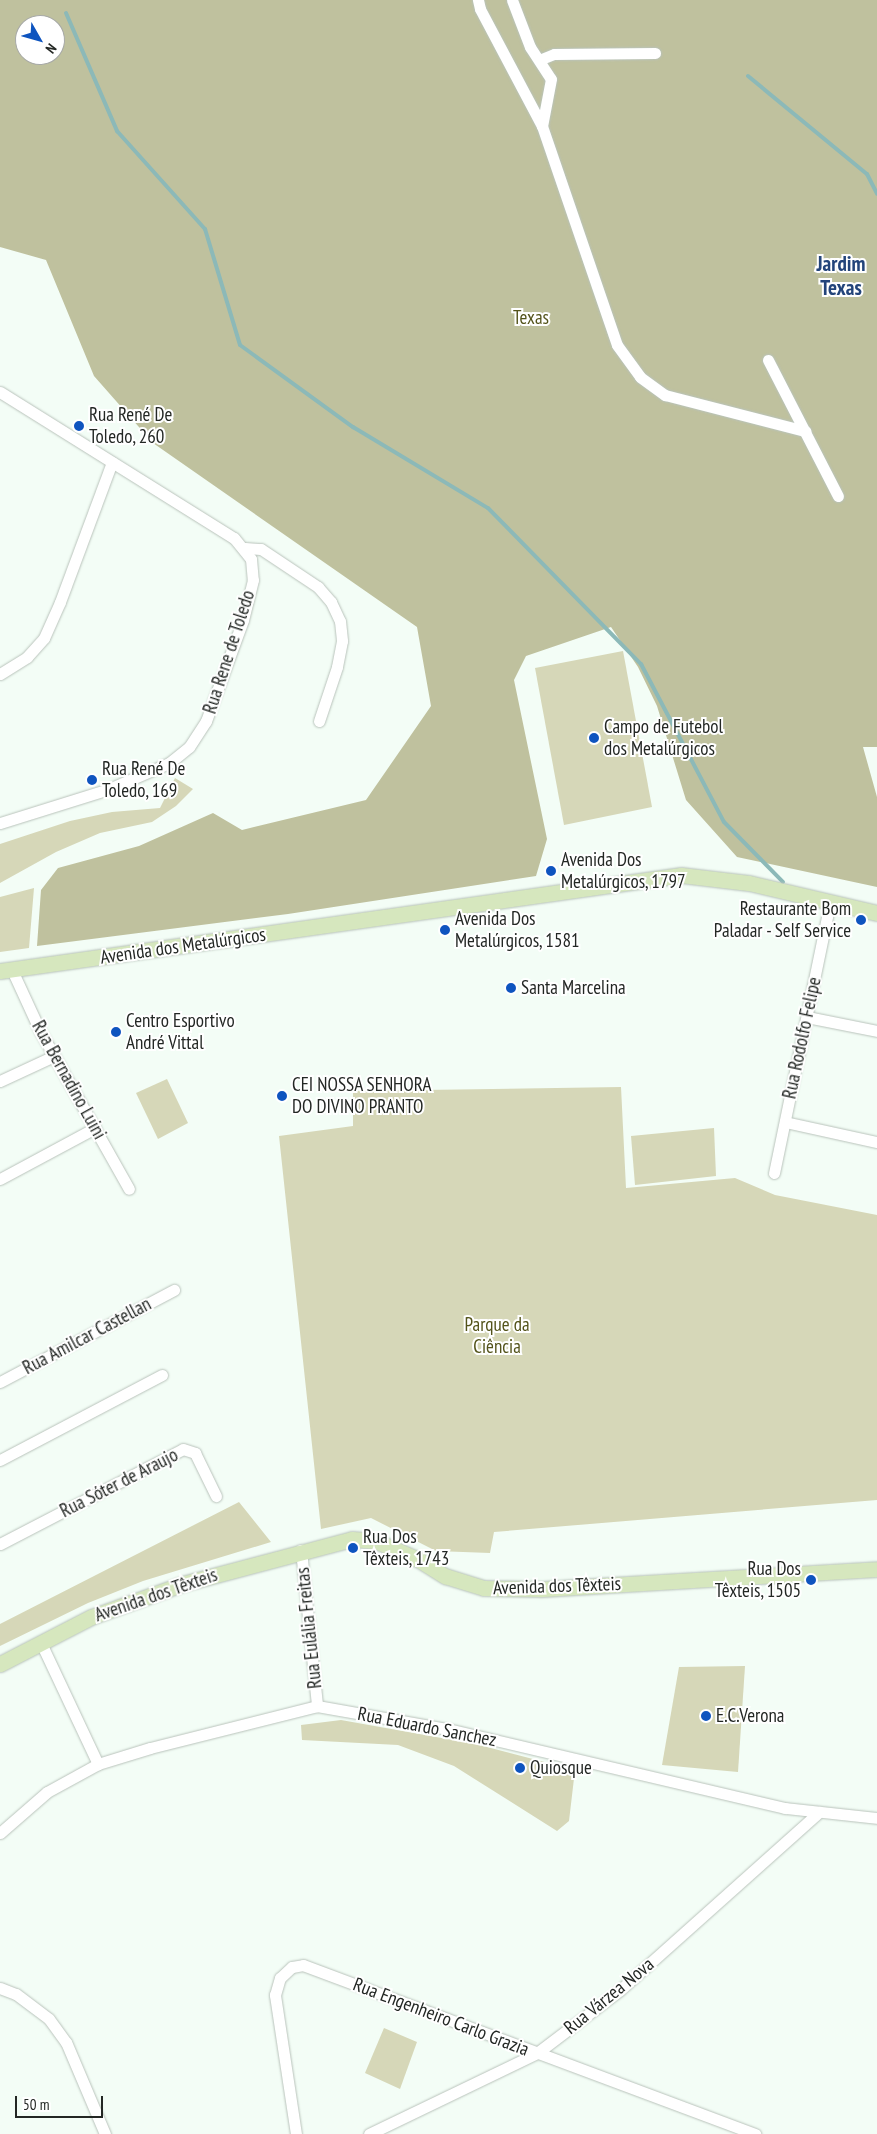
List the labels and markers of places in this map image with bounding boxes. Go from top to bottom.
place label: Rua René De Toledo, 260 [89,404,172,448]
marker: Rua René De Toledo, 260 [73,420,85,432]
place label: Campo de Futebol dos Metalúrgicos [604,716,723,760]
marker: Campo de Futebol dos Metalúrgicos [588,732,600,744]
place label: Rua René De Toledo, 169 [102,758,185,802]
marker: Rua René De Toledo, 169 [86,774,98,786]
place label: Avenida Dos Metalúrgicos, 1797 [561,849,687,893]
marker: Avenida Dos Metalúrgicos, 1797 [545,865,557,877]
place label: Restaurante Bom Paladar - Self Service [712,898,851,942]
place label: Avenida Dos Metalúrgicos, 1581 [455,908,581,952]
marker: Restaurante Bom Paladar - Self Service [855,914,867,926]
marker: Avenida Dos Metalúrgicos, 1581 [439,924,451,936]
place label: Santa Marcelina [521,977,626,999]
marker: Santa Marcelina [505,982,517,994]
place label: Centro Esportivo André Vittal [126,1010,235,1054]
marker: Centro Esportivo André Vittal [110,1026,122,1038]
place label: CEI NOSSA SENHORA DO DIVINO PRANTO [292,1074,432,1118]
marker: CEI NOSSA SENHORA DO DIVINO PRANTO [276,1090,288,1102]
place label: Rua Dos Têxteis, 1743 [363,1526,451,1570]
marker: Rua Dos Têxteis, 1743 [347,1542,359,1554]
place label: Rua Dos Têxteis, 1505 [713,1558,801,1602]
marker: Rua Dos Têxteis, 1505 [805,1574,817,1586]
place label: E.C.Verona [716,1705,784,1727]
marker: E.C.Verona [700,1710,712,1722]
place label: Quiosque [530,1757,592,1779]
marker: Quiosque [514,1762,526,1774]

